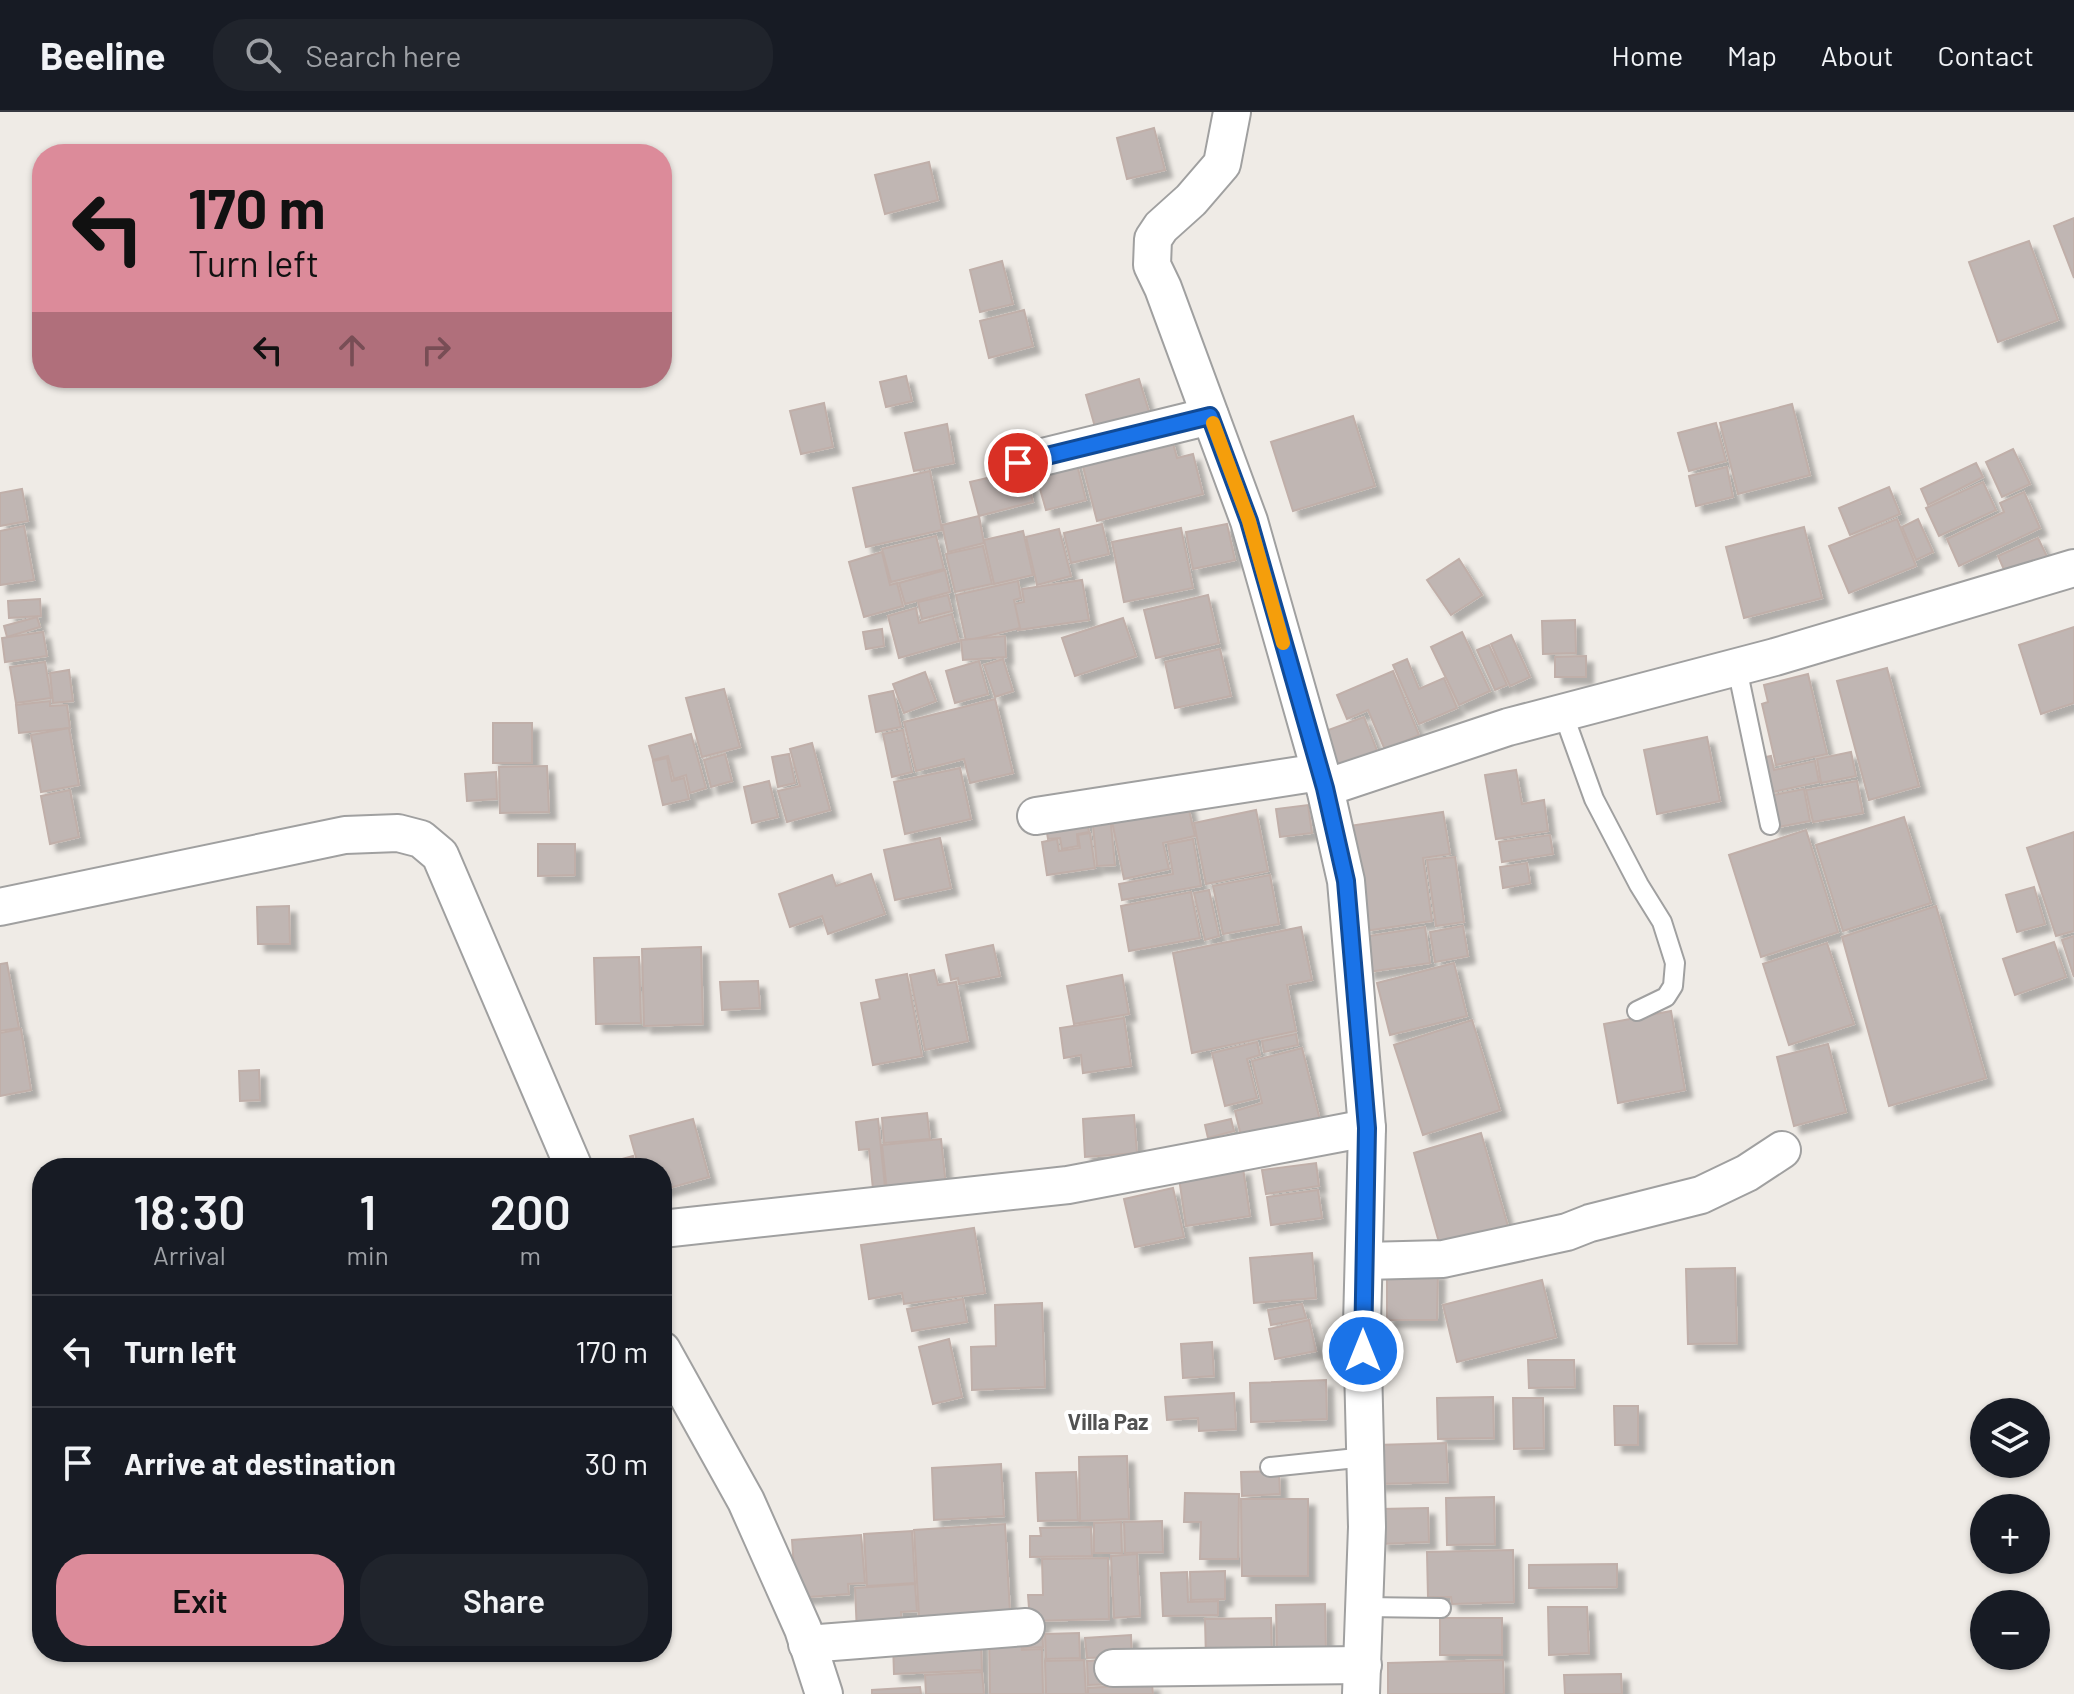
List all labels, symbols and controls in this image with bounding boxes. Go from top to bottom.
search box [213,19,773,91]
text: Beeline [40,32,165,78]
icon: search [241,33,285,77]
text: Search here [305,37,461,73]
text: Home [1612,38,1683,72]
text: Map [1727,38,1777,72]
text: About [1821,38,1893,72]
text: Contact [1937,38,2034,72]
text: 170 m [188,173,325,240]
icon: left [56,176,160,280]
text: Turn left [188,241,319,284]
icon: left [246,328,290,372]
icon: ahead [330,328,374,372]
icon: right [414,328,458,372]
pin [984,429,1052,497]
icon: arrive [996,441,1040,485]
text: 18:30 [133,1182,245,1240]
text: 1 [359,1182,376,1240]
text: 200 [490,1182,571,1240]
text: Arrival [153,1239,226,1270]
text: min [347,1239,389,1270]
text: m [520,1239,541,1270]
position arrow [1321,1309,1405,1393]
icon: left [56,1329,100,1373]
text: Turn left [124,1333,237,1369]
text: 170 m [576,1333,648,1369]
map controls [1970,1398,2050,1670]
button: layers [1970,1398,2050,1478]
district label: Villa Paz [1068,1408,1148,1434]
icon: arrive [56,1441,100,1485]
text: Arrive at destination [124,1445,396,1481]
text: 30 m [585,1445,648,1481]
button: + [1970,1494,2050,1574]
button: Exit [56,1554,344,1646]
button: Share [360,1554,648,1646]
button: − [1970,1590,2050,1670]

